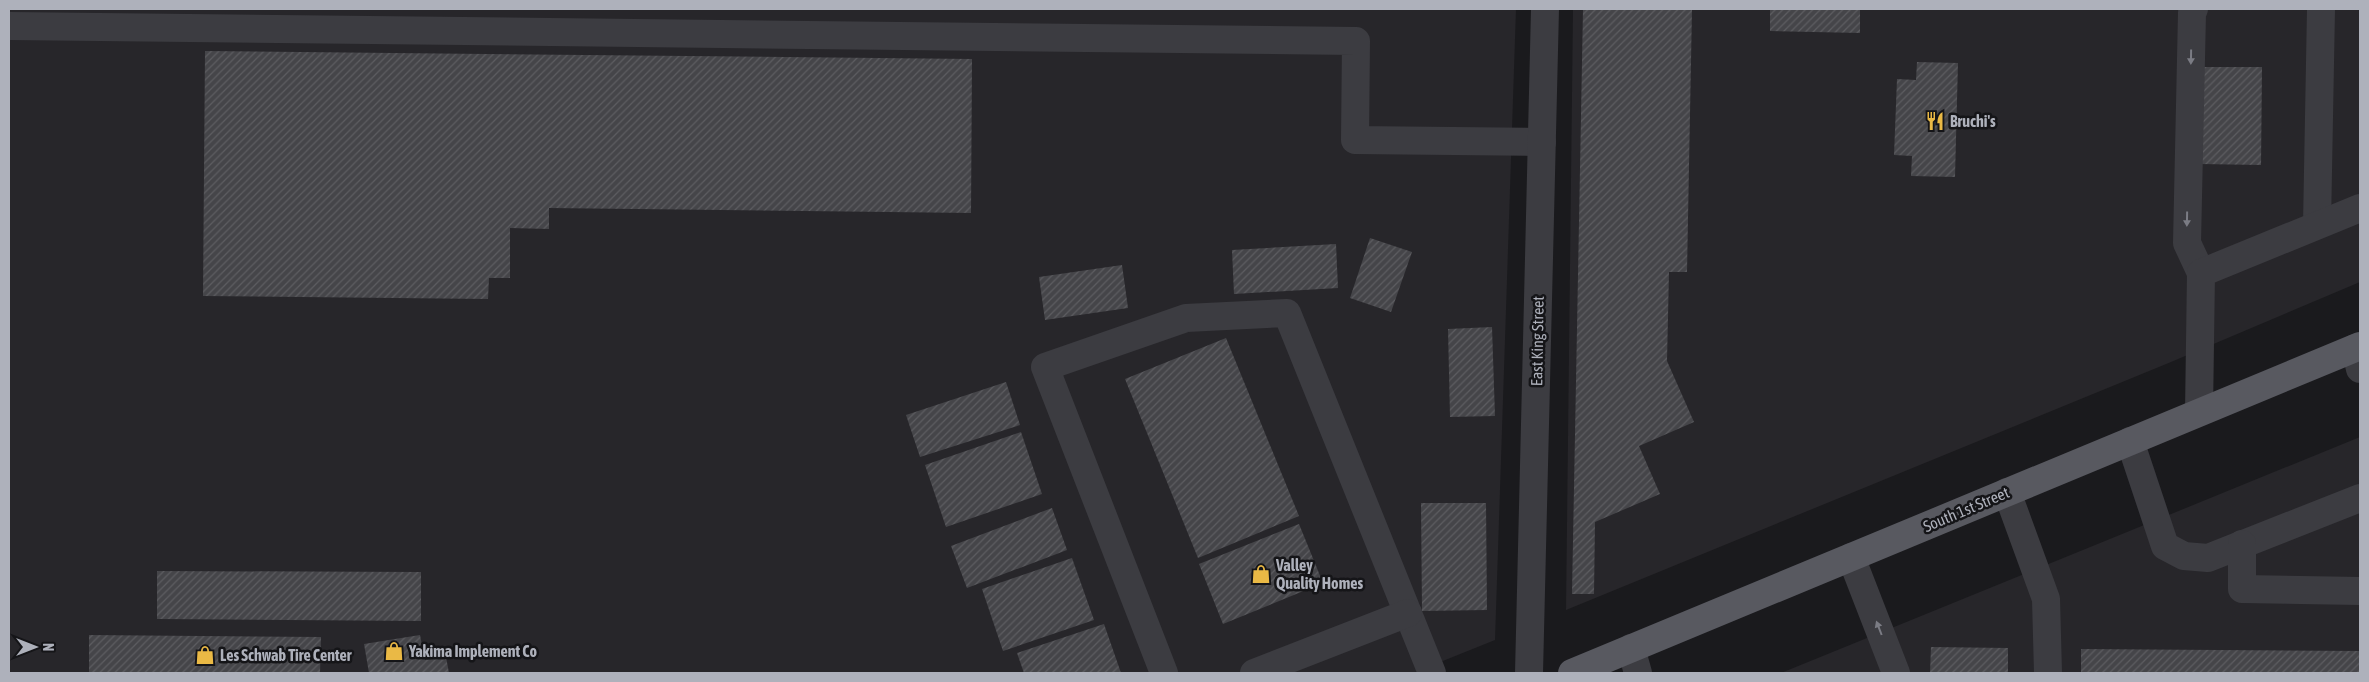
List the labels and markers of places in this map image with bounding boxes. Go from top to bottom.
restaurant icon: Bruchi's [1924,110,1946,132]
place label: Bruchi's [1950,112,1996,130]
place label: Valley Quality Homes [1275,556,1363,592]
shop icon: Valley Quality Homes [1250,563,1272,585]
shop icon: Yakima Implement Co [383,640,405,662]
place label: Yakima Implement Co [408,642,537,660]
shop icon: Les Schwab Tire Center [194,644,216,666]
place label: Les Schwab Tire Center [220,646,352,664]

